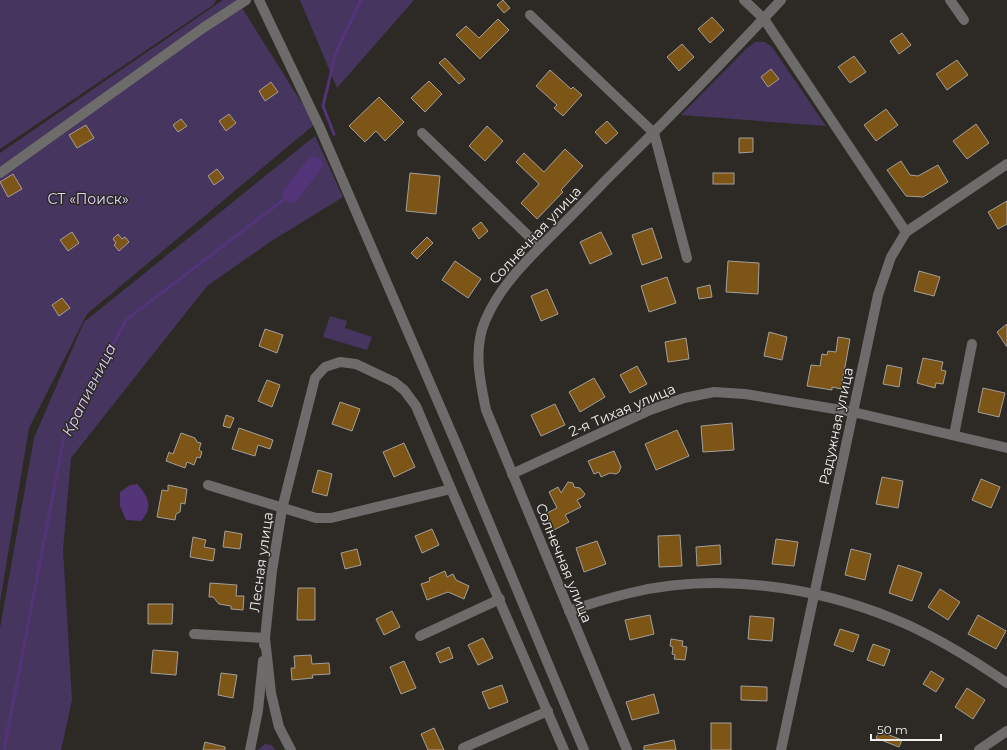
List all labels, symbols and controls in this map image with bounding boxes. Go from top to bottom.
street label: Солнечная улица [485,182,585,288]
park label: СТ «Поиск» [47,190,129,208]
water label: Крапивница [57,340,120,439]
street label: Радужная улица [815,366,857,486]
street label: 2-я Тихая улица [566,379,678,441]
street label: Солнечная улица [532,501,596,625]
street label: Лесная улица [245,511,277,613]
scale bar [871,716,941,742]
text: 50 m [877,722,908,737]

